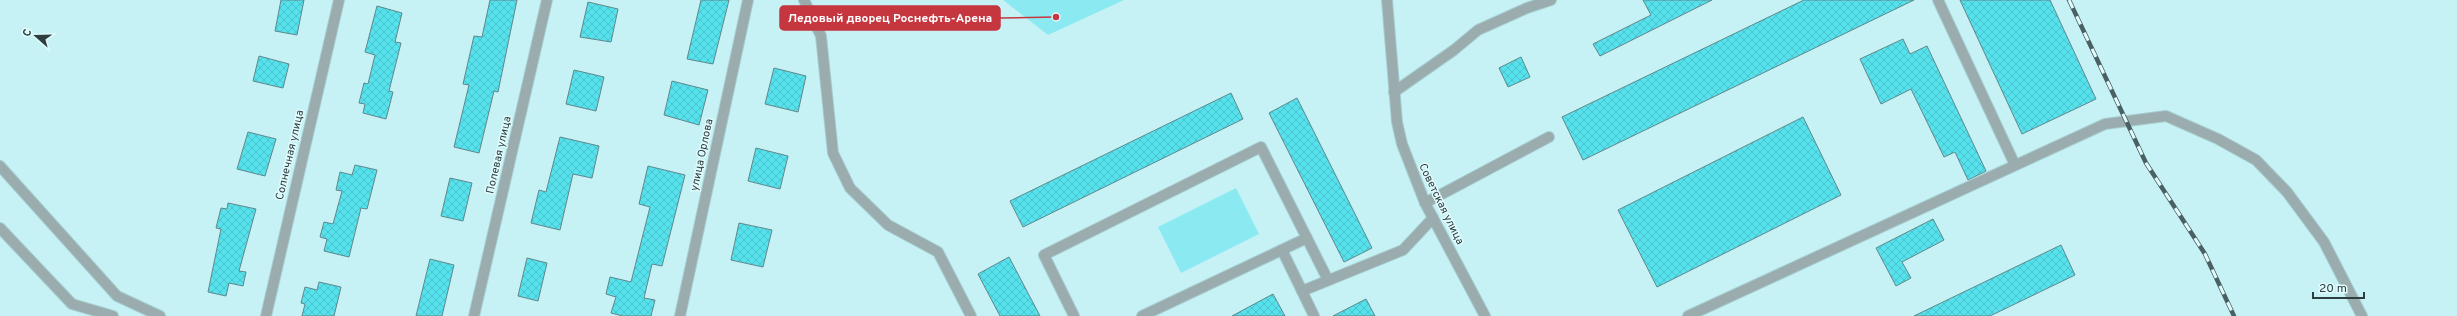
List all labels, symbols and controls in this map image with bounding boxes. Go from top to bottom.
callout: Ледовый дворец Роснефть-Арена [780,6,1000,30]
text: Ледовый дворец Роснефть-Арена [788,11,992,27]
north arrow [16,16,56,56]
text: С [20,27,35,39]
street label: Солнечная улица [273,108,307,201]
street label: Полевая улица [483,115,515,195]
street label: улица Орлова [688,117,717,192]
street label: Советская улица [1415,161,1467,247]
scale bar [2313,274,2364,300]
text: 20 m [2319,281,2347,297]

